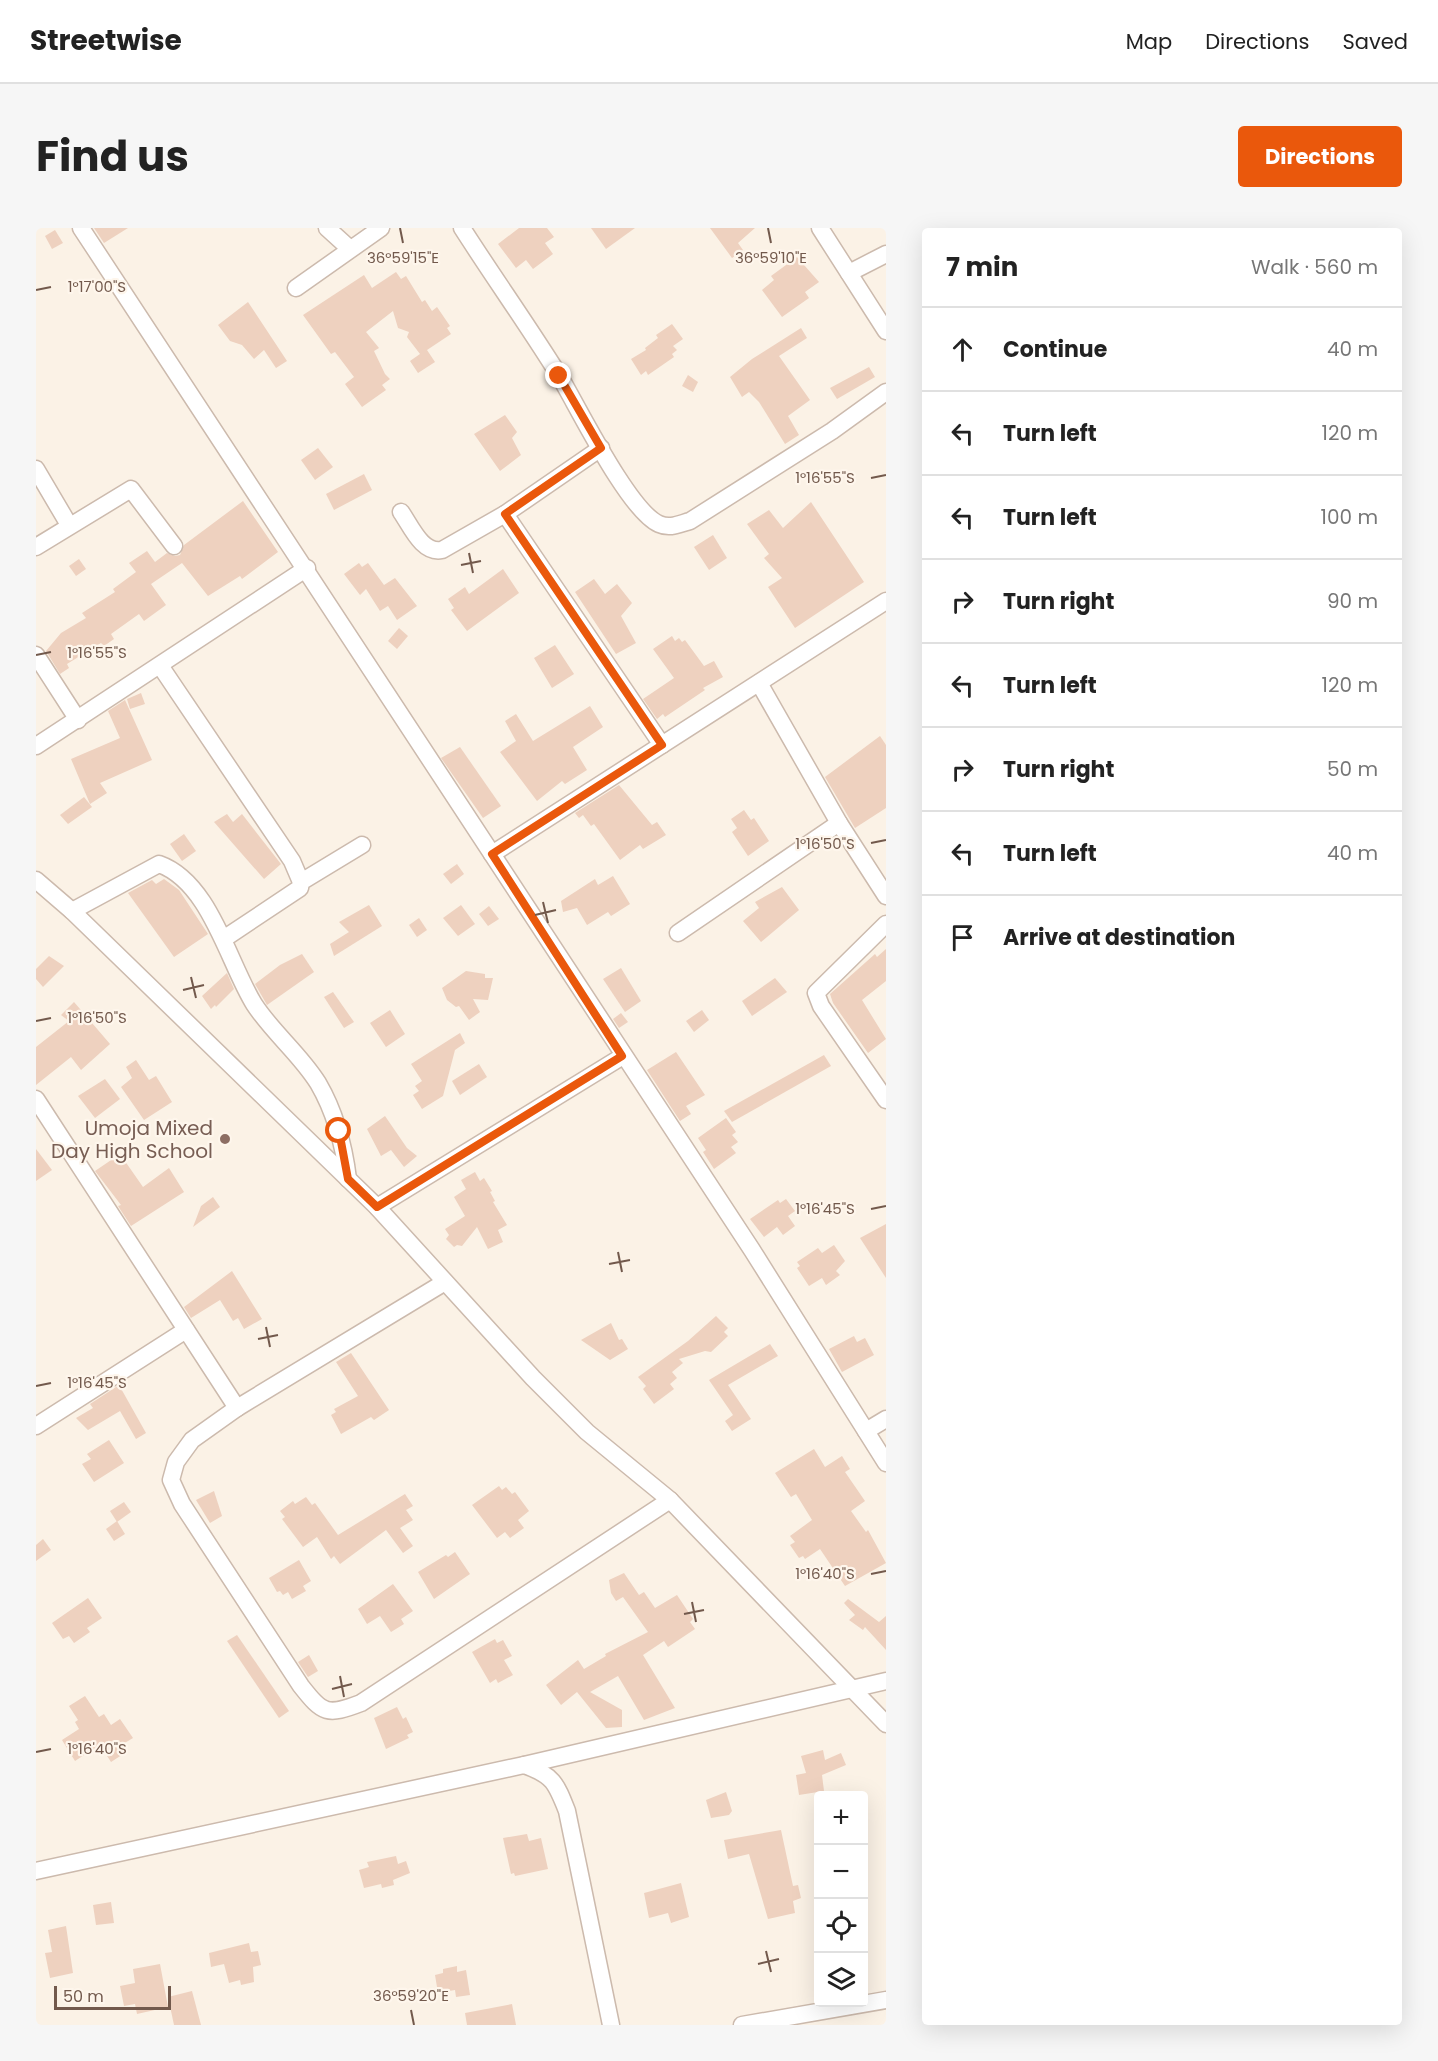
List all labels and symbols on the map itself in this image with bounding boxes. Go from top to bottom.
text: 36°59'15"E [367,247,439,268]
text: 36°59'10"E [735,247,807,268]
text: 1°17'00"S [68,276,126,297]
route end [545,362,571,388]
text: 1°16'55"S [795,467,855,488]
text: 1°16'55"S [67,642,127,663]
text: 1°16'50"S [795,833,855,854]
text: 1°16'50"S [67,1007,127,1028]
place label: Umoja Mixed Day High School [51,1114,213,1165]
route start [325,1117,351,1143]
marker: Umoja Mixed Day High School [218,1132,232,1146]
text: 1°16'45"S [795,1198,855,1219]
text: 1°16'45"S [67,1372,127,1393]
text: 1°16'40"S [795,1563,855,1584]
text: 1°16'40"S [67,1738,127,1759]
scale bar [54,1983,171,2010]
text: 36°59'20"E [373,1985,449,2006]

